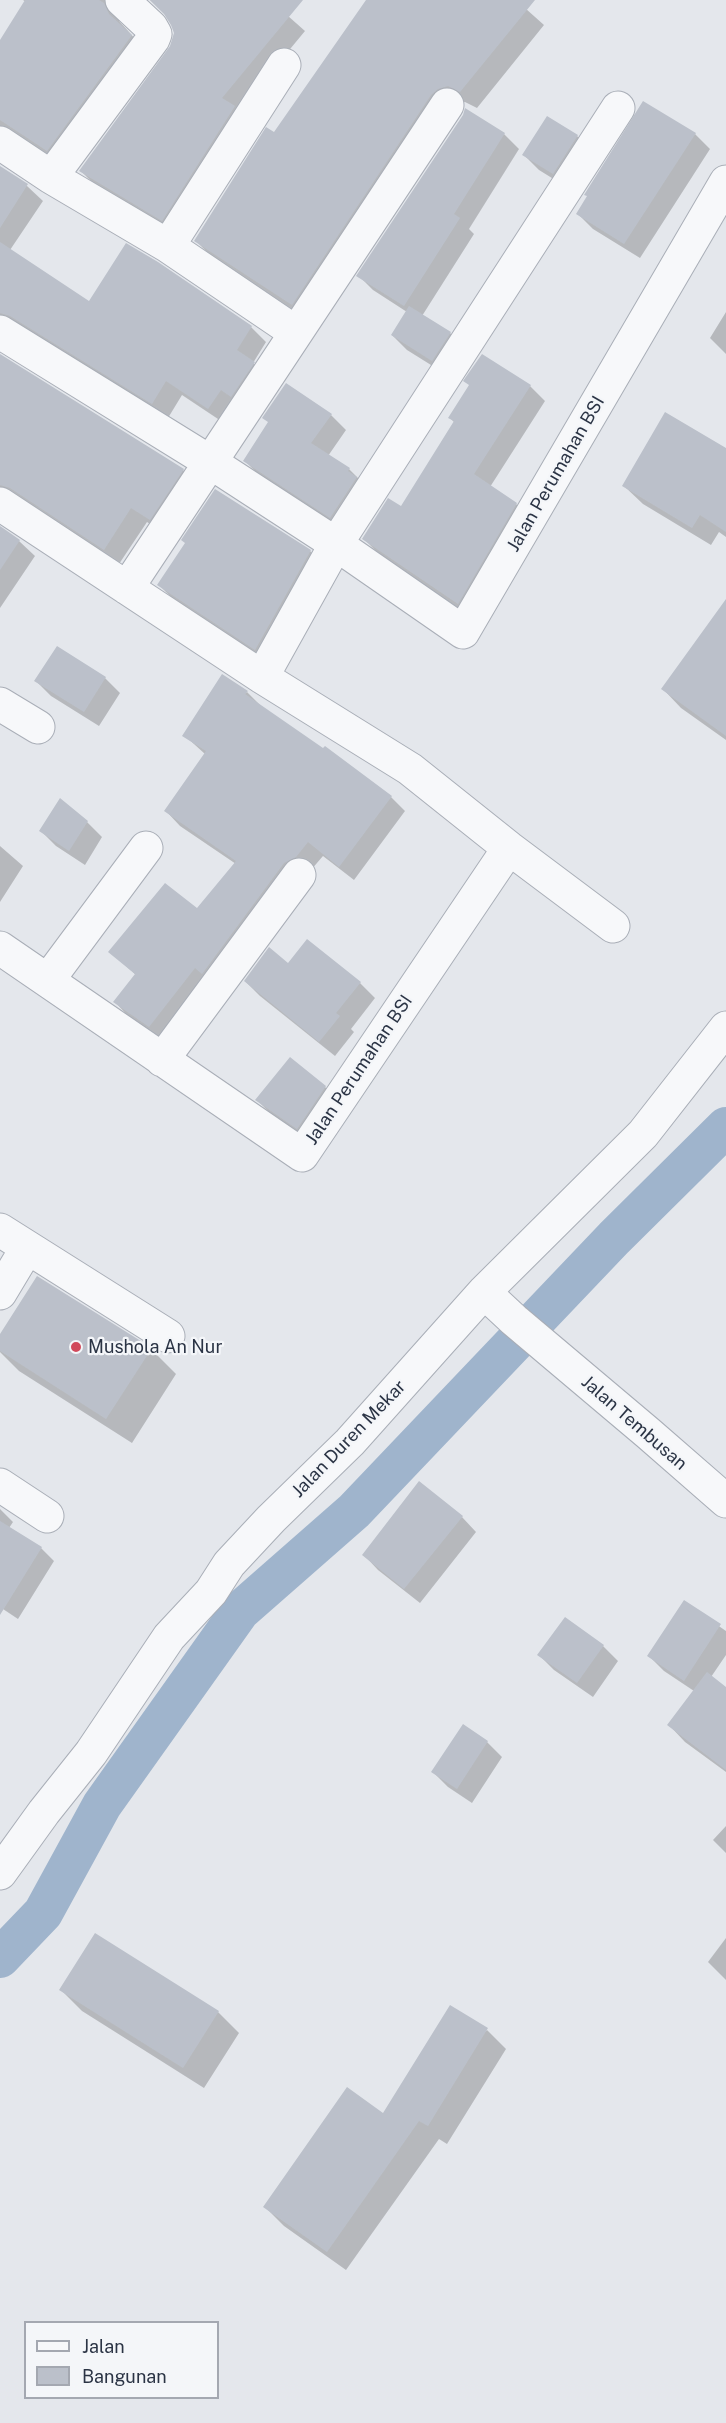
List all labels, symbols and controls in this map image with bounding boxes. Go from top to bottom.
street label: Jalan Perumahan BSI [503,392,609,556]
street label: Jalan Perumahan BSI [301,991,417,1149]
place label: Mushola An Nur [88,1336,222,1358]
marker: Mushola An Nur [69,1340,83,1354]
street label: Jalan Tembusan [577,1371,691,1475]
street label: Jalan Duren Mekar [287,1376,411,1502]
legend [24,2321,219,2399]
text: Jalan [82,2336,125,2357]
text: Bangunan [82,2366,167,2387]

